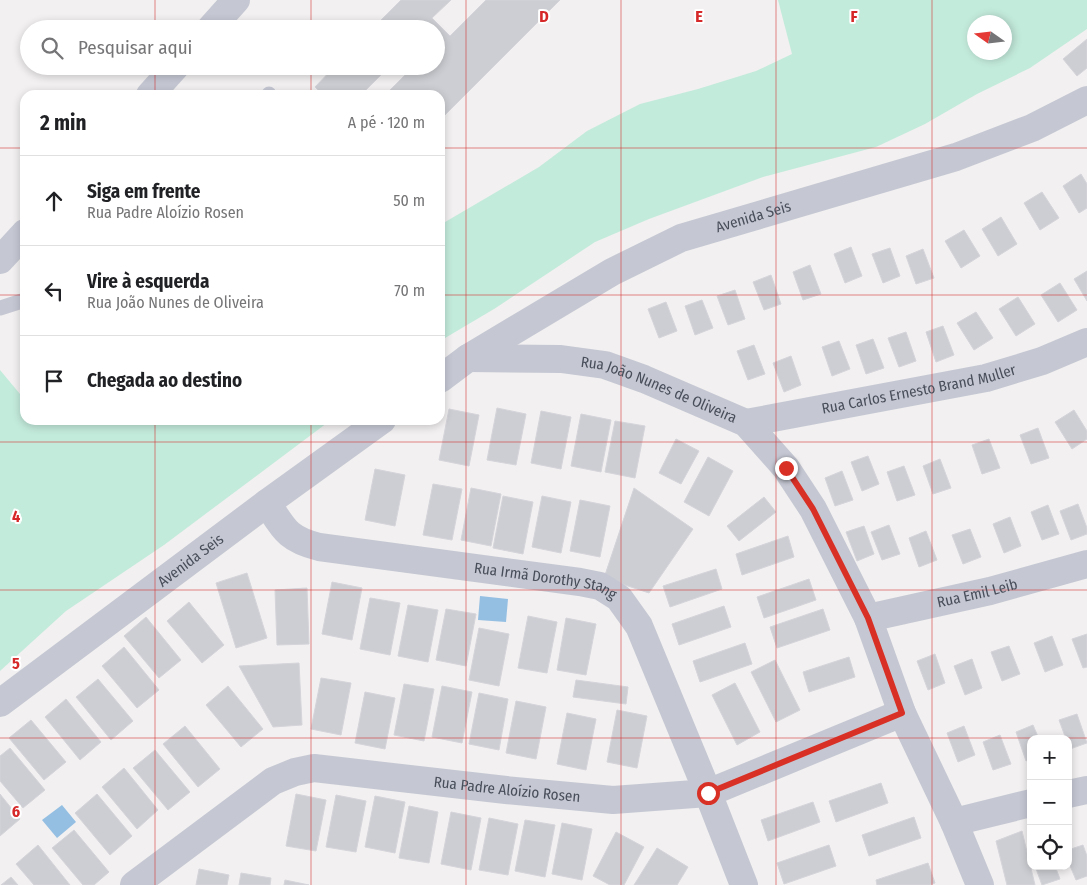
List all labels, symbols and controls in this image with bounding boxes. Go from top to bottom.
text: D [539,7,549,26]
text: E [695,7,703,26]
text: F [850,7,858,26]
north arrow [967,15,1012,60]
search box [20,20,445,75]
icon: search [38,34,66,62]
text: Pesquisar aqui [78,36,192,59]
text: 2 min [40,110,87,136]
text: A pé · 120 m [348,113,425,132]
text: Siga em frente [87,180,201,203]
icon: ahead [40,187,68,215]
text: 50 m [393,191,425,210]
street label: Avenida Seis [714,197,793,236]
text: Rua Padre Aloízio Rosen [87,203,244,222]
text: Vire à esquerda [87,270,209,293]
icon: left [40,277,68,305]
text: 70 m [394,281,425,300]
text: Rua João Nunes de Oliveira [87,293,264,312]
street label: Rua João Nunes de Oliveira [580,353,740,427]
street label: Rua Carlos Ernesto Brand Muller [820,360,1019,418]
icon: arrive [40,367,68,395]
text: Chegada ao destino [87,369,242,392]
route end [775,457,798,480]
text: 4 [12,507,20,526]
street label: Avenida Seis [154,530,227,591]
street label: Rua Irmã Dorothy Stang [473,559,620,603]
street label: Rua Emil Leib [935,575,1020,611]
text: 5 [12,654,20,673]
map controls [1027,735,1072,870]
button: + [1027,735,1072,780]
street label: Rua Padre Aloízio Rosen [433,773,581,806]
button: − [1027,780,1072,825]
route start [697,782,720,805]
text: 6 [12,802,20,821]
button: locate [1027,825,1072,870]

